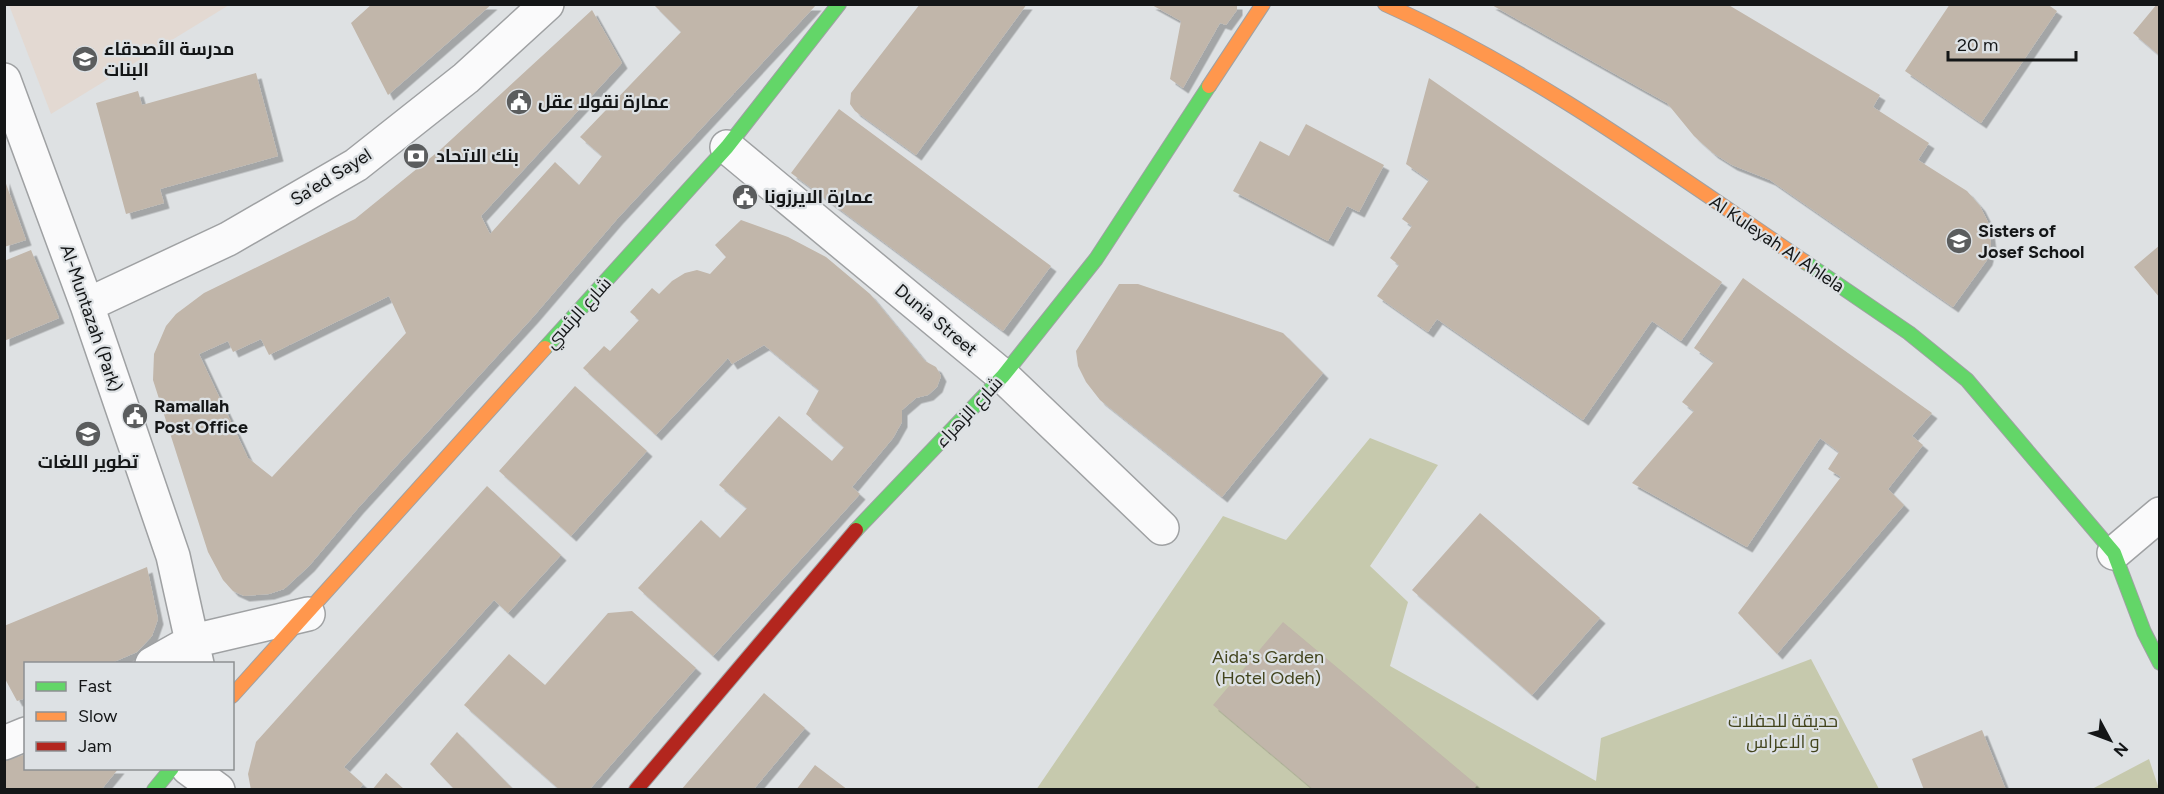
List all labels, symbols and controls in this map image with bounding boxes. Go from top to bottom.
scale bar [1948,24,2076,62]
text: 20 m [1957,34,1998,56]
place label: مدرسة الأصدقاء البنات [104,38,234,81]
school or university icon: مدرسة الأصدقاء البنات [70,44,100,74]
public building icon: عمارة نقولا عقل [504,87,534,117]
place label: عمارة نقولا عقل [538,91,669,113]
bank icon: بنك الاتحاد [401,141,431,171]
street label: Sa’ed Sayel [286,143,376,211]
place label: بنك الاتحاد [436,145,519,167]
public building icon: عمارة الايرزونا [730,182,760,212]
place label: عمارة الايرزونا [764,186,874,208]
street label: Al Kuleyah Al Ahlela [1705,191,1849,297]
place label: Sisters of Josef School [1978,220,2084,263]
school or university icon: Sisters of Josef School [1944,226,1974,256]
street label: Al-Muntazah (Park) [55,241,127,395]
street label: شارع الرئسي [540,273,617,355]
street label: Dunia Street [890,279,982,361]
street label: شارع الزهراء [931,372,1008,453]
place label: Ramallah Post Office [154,395,248,438]
public building icon: Ramallah Post Office [120,401,150,431]
school or university icon: تطوير اللغات [73,419,103,449]
place label: تطوير اللغات [38,451,139,473]
park label: Aida's Garden (Hotel Odeh) [1212,646,1324,689]
legend [24,662,234,770]
text: Fast [78,675,112,697]
text: Slow [78,705,117,727]
park label: حديقة للحفلات و الاعراس [1728,710,1838,753]
north arrow [2080,710,2140,770]
text: Jam [78,735,112,757]
text: N [2110,739,2132,760]

